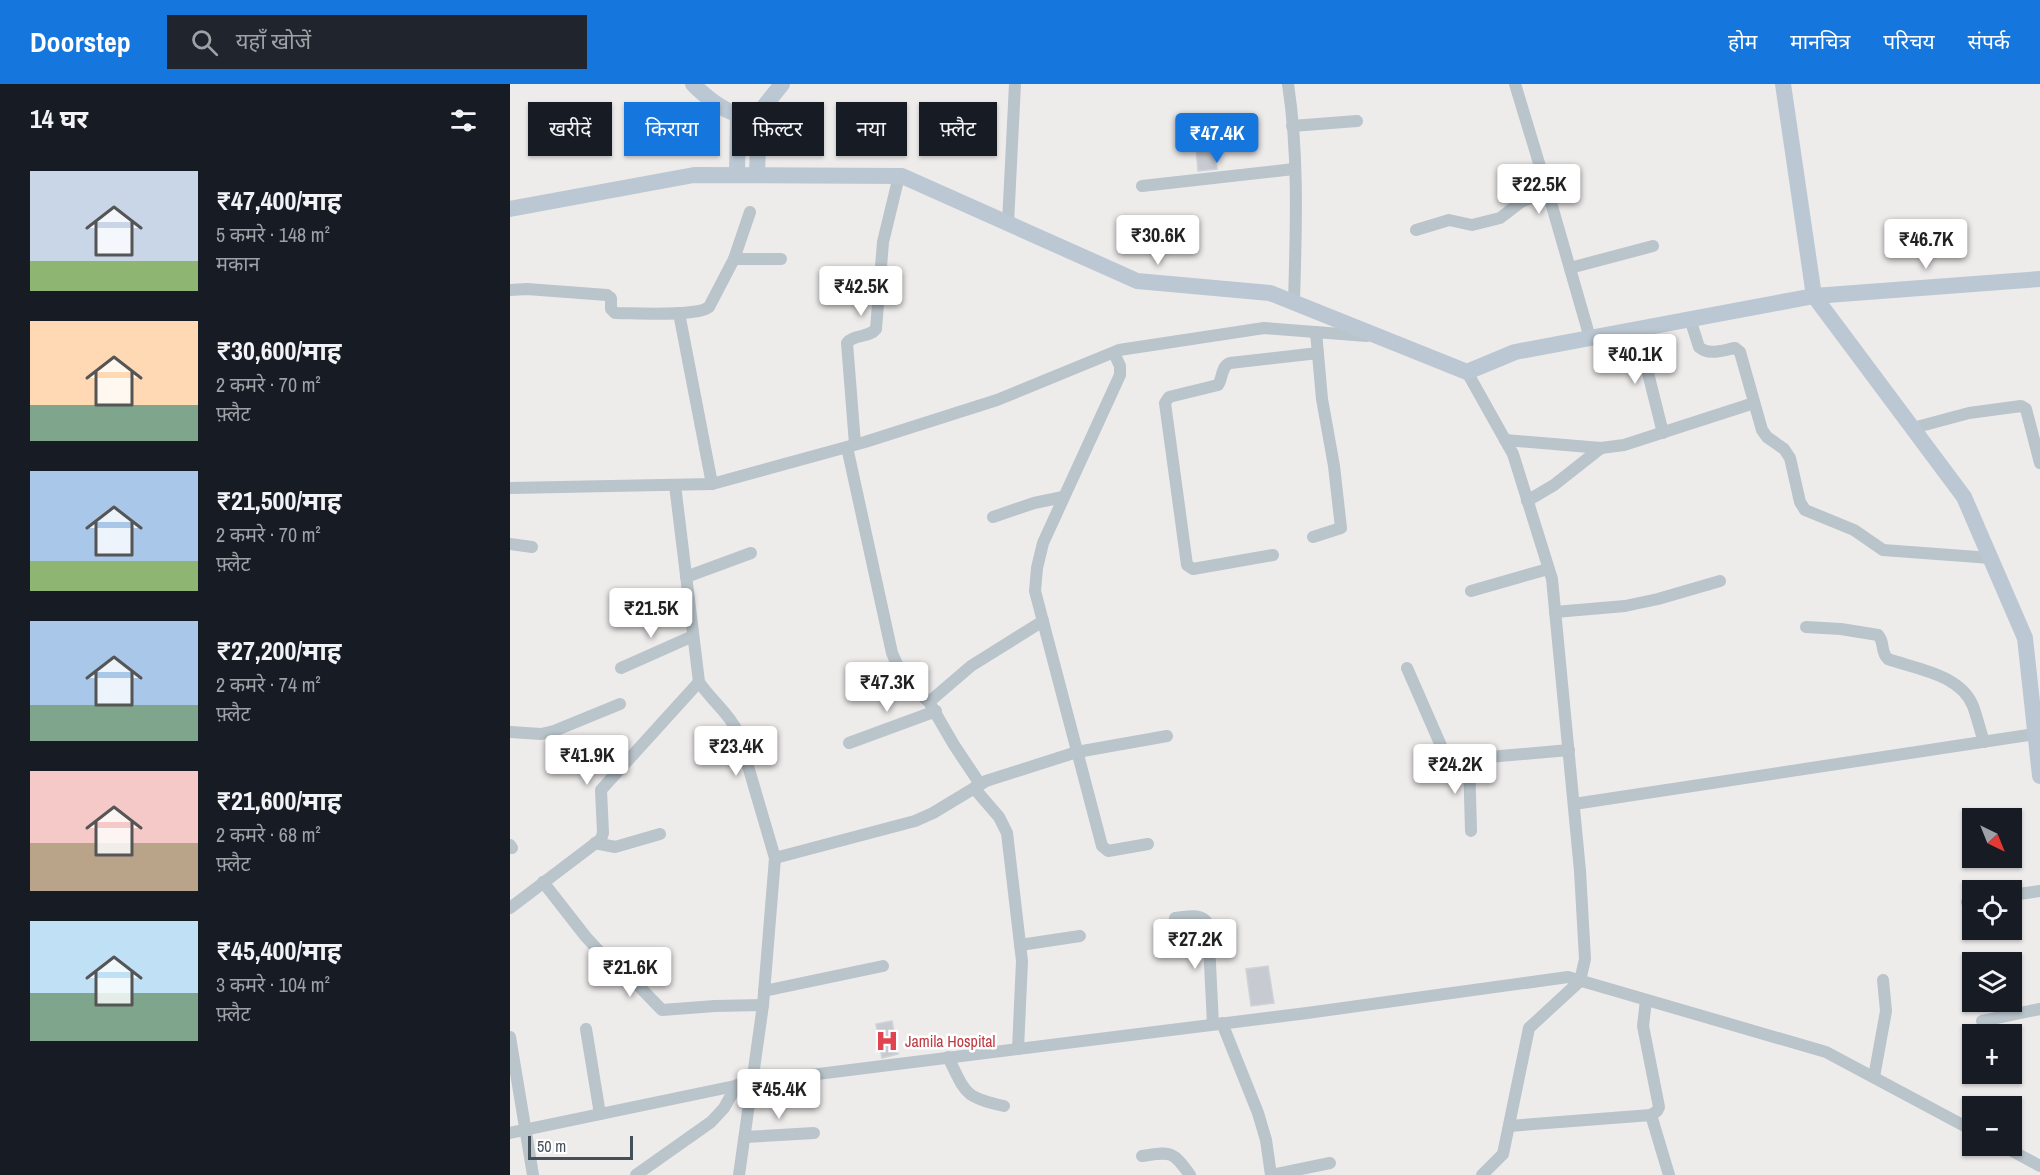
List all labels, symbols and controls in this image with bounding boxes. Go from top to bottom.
search box [167,15,587,69]
text: Doorstep [30,23,131,61]
icon: search [188,26,221,59]
text: यहाँ खोजें [236,26,311,56]
text: होम [1728,27,1757,56]
text: मानचित्र [1790,27,1850,56]
text: परिचय [1883,27,1935,56]
text: संपर्क [1968,27,2010,56]
text: 14 घर [30,101,88,136]
chip: खरीदें [528,102,612,156]
chip: किराया [624,102,720,156]
chip: फ़िल्टर [732,102,824,156]
chip: नया [836,102,907,156]
chip: फ़्लैट [919,102,997,156]
icon: filters [447,104,480,137]
pin: ₹47.4K [1168,113,1266,164]
text: ₹47.4K [1189,119,1245,146]
pin: ₹22.5K [1490,164,1588,215]
text: ₹22.5K [1511,170,1567,197]
text: ₹47,400/माह [216,183,342,218]
icon: home [78,195,150,267]
pin: ₹30.6K [1109,215,1207,266]
pin: ₹46.7K [1877,219,1975,270]
text: 5 कमरे · 148 m² [216,221,330,248]
text: ₹30.6K [1130,221,1186,248]
text: ₹46.7K [1898,225,1954,252]
text: मकान [216,250,260,277]
pin: ₹42.5K [812,266,910,317]
text: ₹42.5K [833,272,889,299]
text: ₹30,600/माह [216,333,342,368]
pin: ₹40.1K [1586,334,1684,385]
text: ₹40.1K [1607,340,1663,367]
icon: home [78,345,150,417]
text: 2 कमरे · 70 m² [216,371,321,398]
text: फ़्लैट [216,400,251,427]
text: ₹21,500/माह [216,483,342,518]
icon: home [78,495,150,567]
text: 2 कमरे · 70 m² [216,521,321,548]
text: फ़्लैट [216,550,251,577]
pin: ₹21.5K [602,588,700,639]
text: ₹21.5K [623,594,679,621]
text: ₹27,200/माह [216,633,342,668]
icon: home [78,645,150,717]
pin: ₹47.3K [838,662,936,713]
text: ₹47.3K [859,668,915,695]
text: 2 कमरे · 74 m² [216,671,321,698]
text: फ़्लैट [216,700,251,727]
pin: ₹23.4K [687,726,785,777]
text: ₹23.4K [708,732,764,759]
pin: ₹41.9K [538,735,636,786]
text: ₹41.9K [559,741,615,768]
pin: ₹24.2K [1406,744,1504,795]
text: ₹24.2K [1427,750,1483,777]
text: ₹21,600/माह [216,783,342,818]
icon: home [78,795,150,867]
north arrow [1962,808,2022,868]
map controls [1962,808,2022,1156]
text: 2 कमरे · 68 m² [216,821,321,848]
text: फ़्लैट [216,850,251,877]
button: locate [1962,880,2022,940]
pin: ₹27.2K [1146,919,1244,970]
text: ₹27.2K [1167,925,1223,952]
text: ₹45,400/माह [216,933,342,968]
icon: home [78,945,150,1017]
pin: ₹21.6K [581,947,679,998]
button: layers [1962,952,2022,1012]
text: ₹21.6K [602,953,658,980]
text: 3 कमरे · 104 m² [216,971,330,998]
text: फ़्लैट [216,1000,251,1027]
button: + [1962,1024,2022,1084]
hospital icon: Jamila Hospital [874,1028,900,1054]
place label: Jamila Hospital [905,1030,996,1052]
pin: ₹45.4K [730,1069,828,1120]
text: ₹45.4K [751,1075,807,1102]
button: − [1962,1096,2022,1156]
scale bar [528,1133,633,1160]
text: 50 m [537,1135,566,1157]

